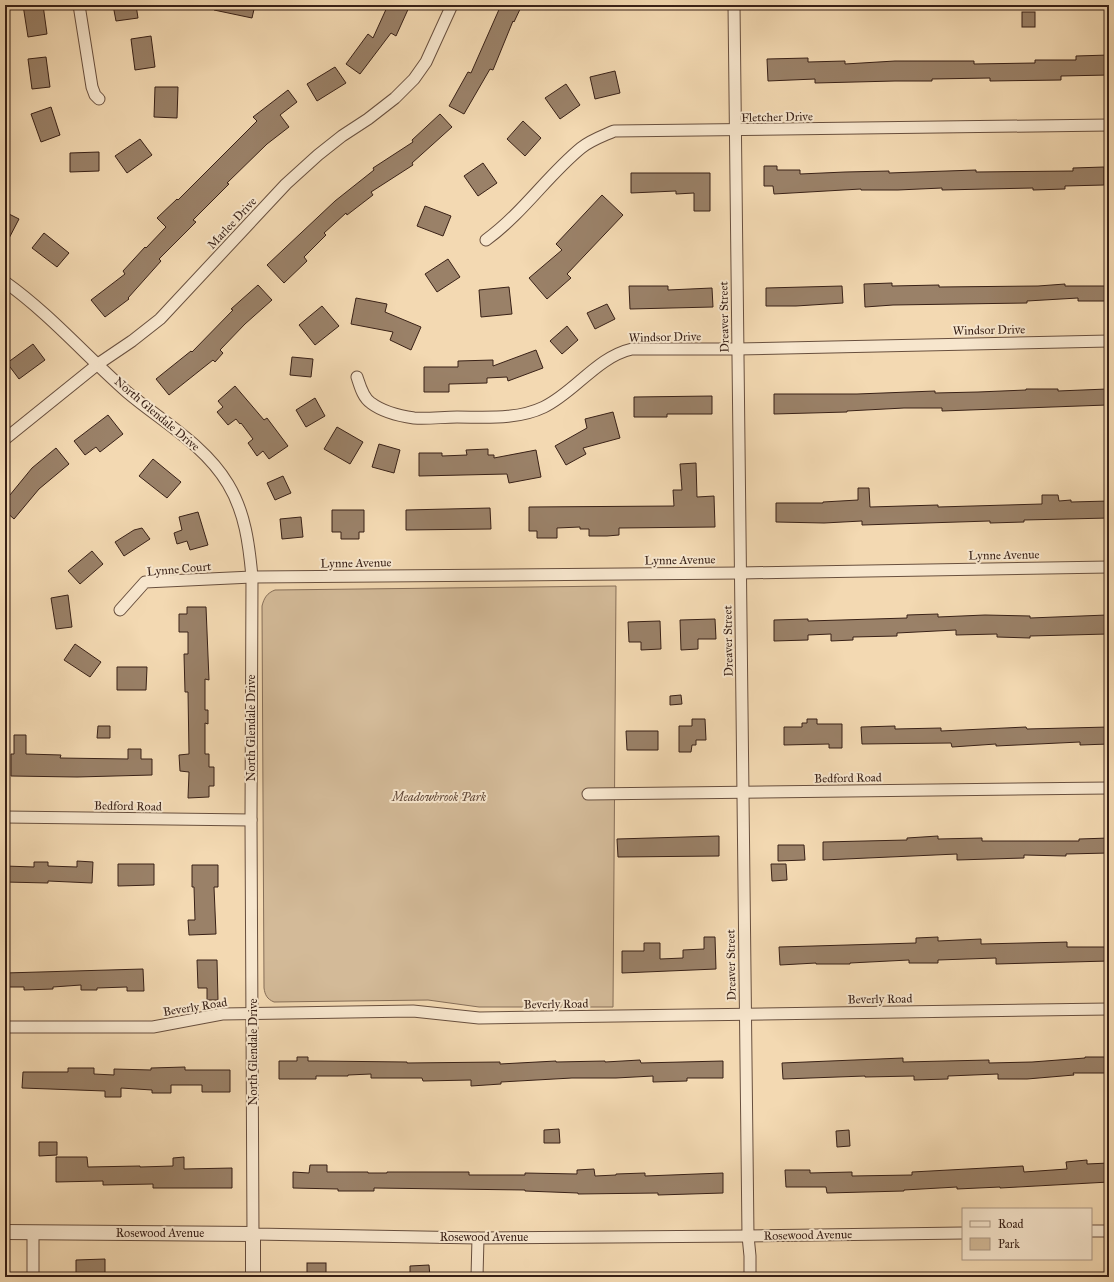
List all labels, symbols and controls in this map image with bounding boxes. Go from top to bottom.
street label: Fletcher Drive [741,109,813,125]
street label: Marlee Drive [205,194,259,252]
street label: Dreaver Street [716,280,732,353]
street label: Windsor Drive [953,322,1025,338]
street label: Windsor Drive [629,329,701,345]
street label: North Glendale Drive [111,374,203,454]
street label: Lynne Avenue [968,547,1040,563]
street label: Lynne Avenue [644,552,716,568]
street label: Lynne Avenue [320,555,392,571]
street label: Lynne Court [146,559,212,579]
street label: Dreaver Street [720,604,736,677]
street label: North Glendale Drive [244,674,258,782]
street label: Bedford Road [814,770,882,786]
park label: Meadowbrook Park [391,790,487,804]
street label: Bedford Road [94,798,162,814]
street label: Dreaver Street [723,928,739,1001]
street label: Beverly Road [847,991,913,1007]
street label: Beverly Road [162,995,228,1019]
street label: Beverly Road [523,996,589,1012]
street label: North Glendale Drive [246,998,260,1106]
legend [962,1208,1092,1260]
text: Road [998,1217,1024,1231]
street label: Rosewood Avenue [116,1226,204,1240]
street label: Rosewood Avenue [764,1227,852,1243]
street label: Rosewood Avenue [440,1230,528,1244]
text: Park [998,1237,1020,1251]

